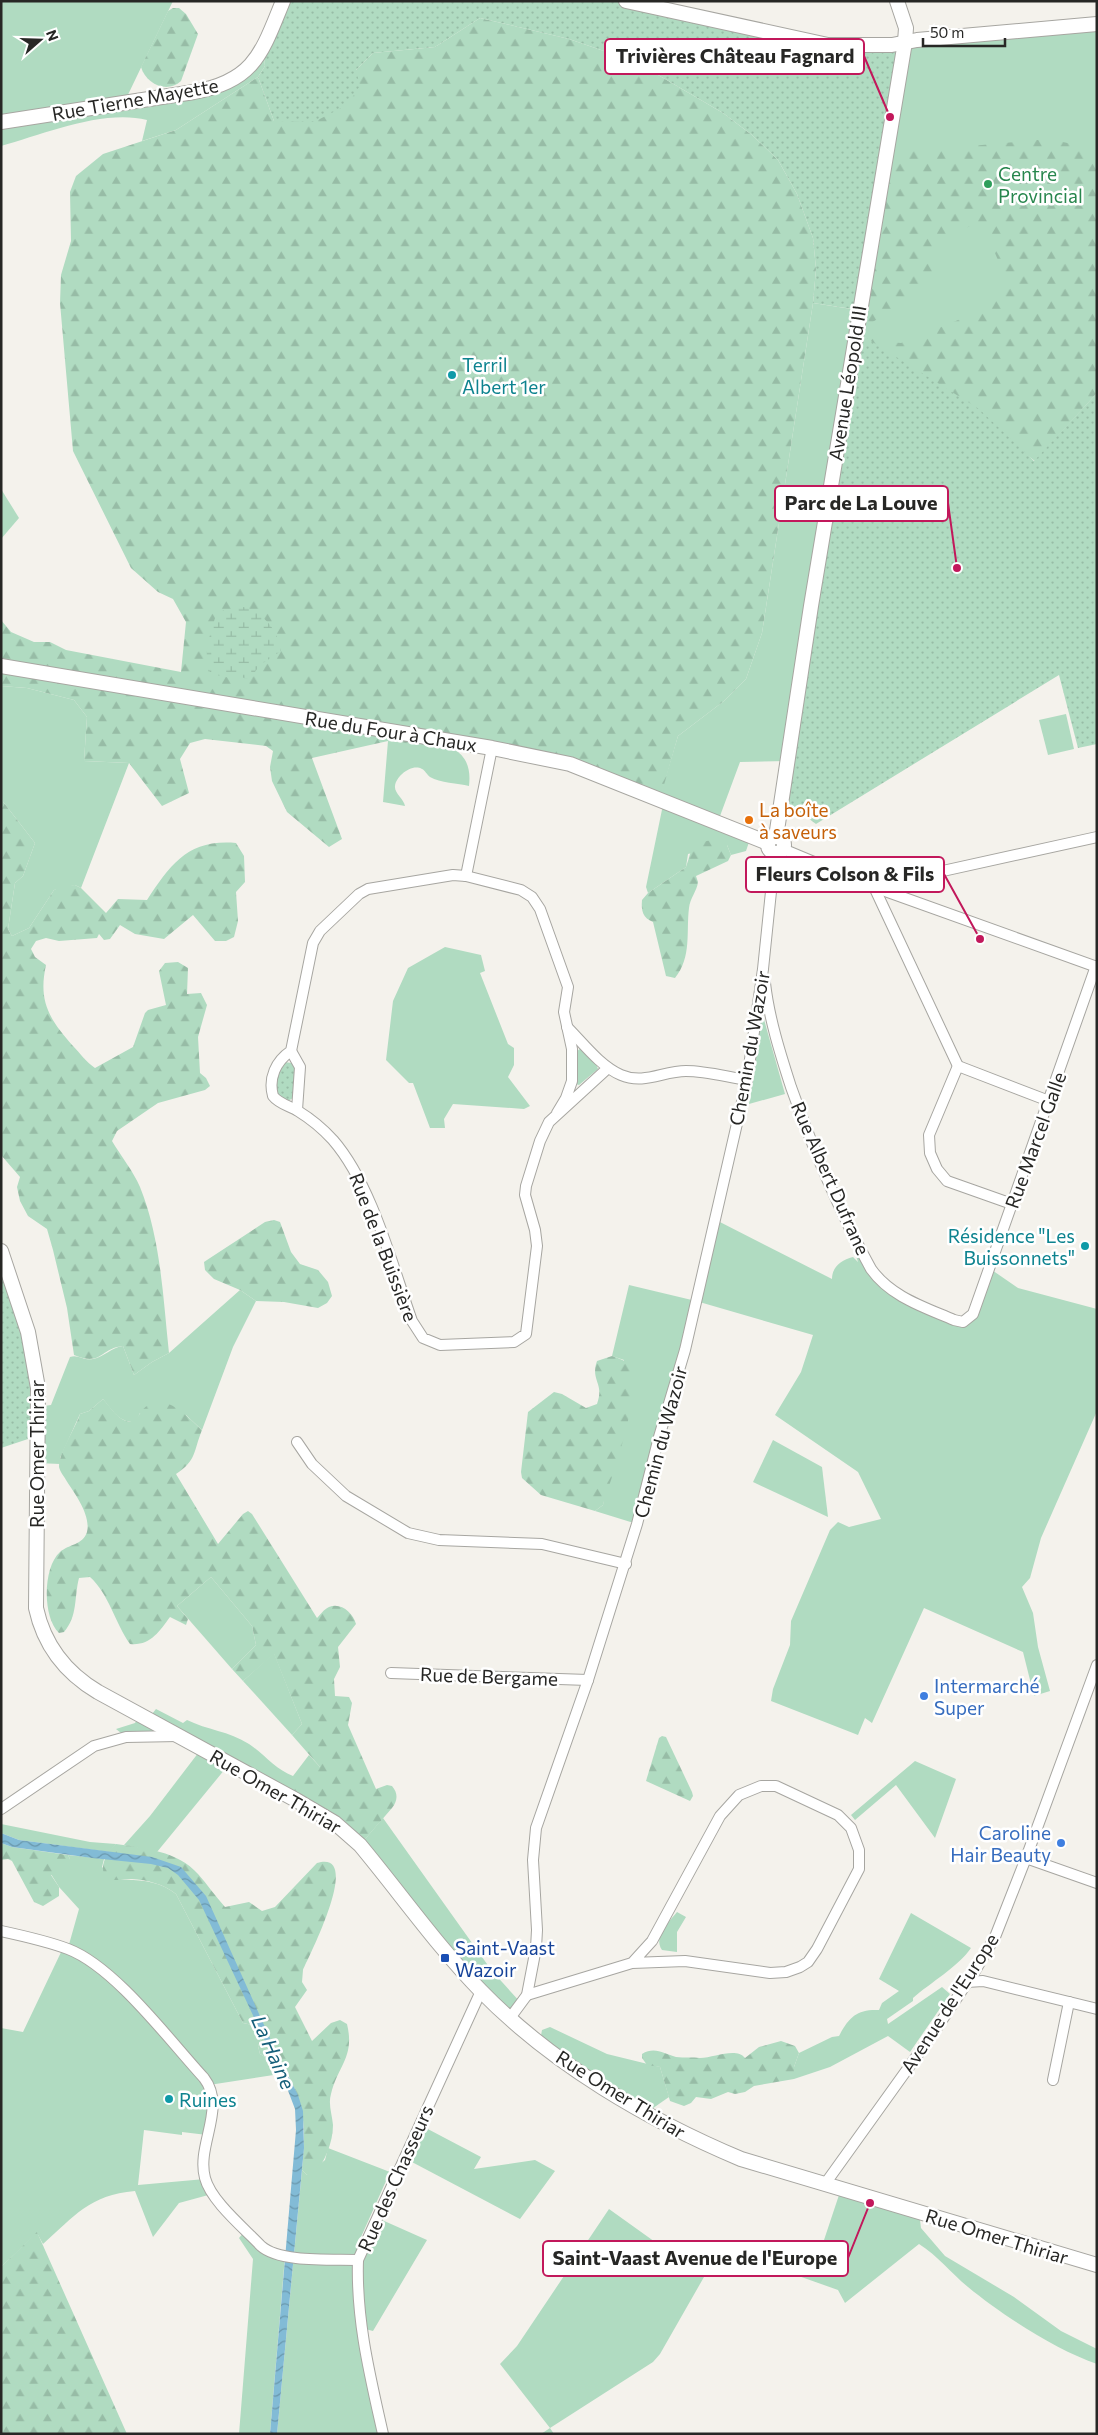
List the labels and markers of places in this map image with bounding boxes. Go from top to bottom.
callout: Trivières Château Fagnard [605,39,864,74]
place label: Centre Provincial [998,162,1083,207]
marker: Centre Provincial [982,178,994,190]
place label: Terril Albert 1er [462,353,546,398]
marker: Terril Albert 1er [446,369,458,381]
callout: Parc de La Louve [775,486,948,521]
place label: La boîte à saveurs [759,798,837,843]
marker: La boîte à saveurs [743,814,755,826]
callout: Fleurs Colson & Fils [746,857,944,892]
place label: Résidence "Les Buissonnets" [948,1224,1075,1269]
marker: Résidence "Les Buissonnets" [1079,1240,1091,1252]
place label: Intermarché Super [934,1674,1040,1719]
marker: Intermarché Super [918,1690,930,1702]
place label: Caroline Hair Beauty [950,1821,1051,1866]
marker: Caroline Hair Beauty [1055,1837,1067,1849]
place label: Saint-Vaast Wazoir [455,1936,555,1981]
marker: Saint-Vaast Wazoir [439,1952,451,1964]
place label: Ruines [179,2088,237,2111]
marker: Ruines [163,2093,175,2105]
callout: Saint-Vaast Avenue de l'Europe [543,2241,848,2276]

